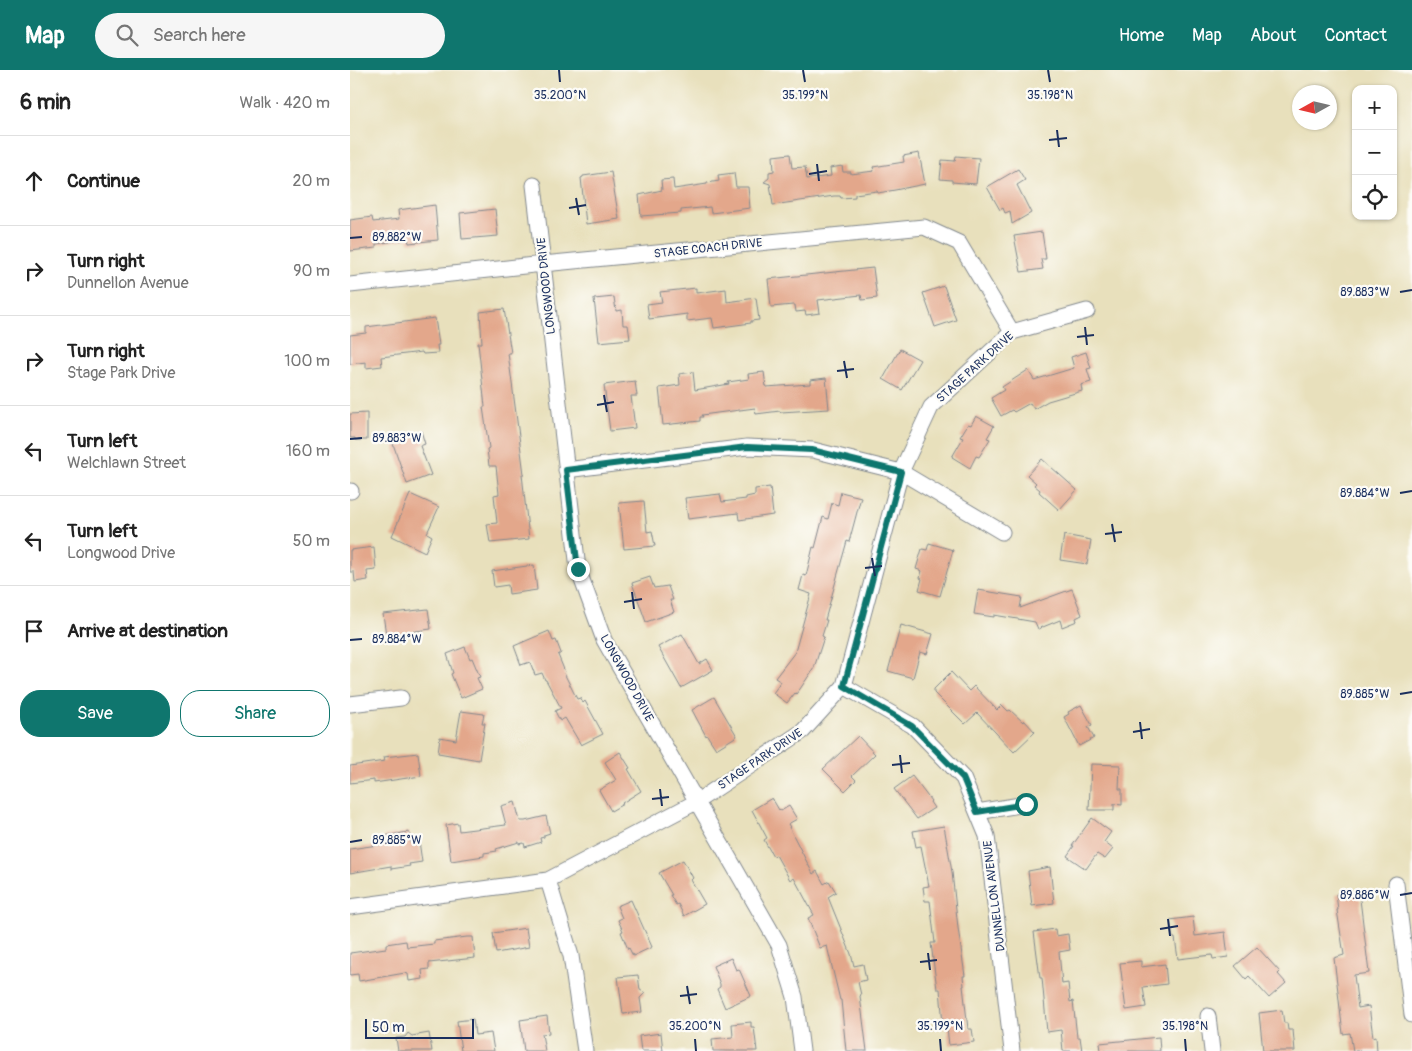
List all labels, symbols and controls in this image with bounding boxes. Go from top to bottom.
search box [95,13,445,58]
text: Map [25,21,65,50]
icon: search [113,21,141,49]
text: Search here [153,23,246,47]
text: Home [1119,24,1164,47]
text: Map [1192,24,1222,47]
text: About [1250,24,1296,47]
text: Contact [1324,24,1387,47]
north arrow [1292,85,1337,130]
map controls [1352,85,1397,220]
button: + [1352,85,1397,130]
text: 35.200°N [534,88,586,103]
text: 35.199°N [782,88,828,103]
text: 35.198°N [1027,88,1073,103]
text: 6 min [20,89,71,116]
text: Walk · 420 m [239,93,330,113]
button: − [1352,130,1397,175]
icon: ahead [20,167,48,195]
text: Continue [67,169,140,193]
text: 20 m [292,171,330,191]
button: locate [1352,175,1397,220]
text: 89.882°W [372,230,422,245]
street label: STAGE COACH DRIVE [653,235,763,262]
street label: LONGWOOD DRIVE [534,237,559,335]
text: Turn right [67,249,145,273]
icon: right [20,257,48,285]
text: 90 m [293,261,330,281]
text: Dunnellon Avenue [67,273,189,293]
text: 89.883°W [1340,285,1390,300]
street label: STAGE PARK DRIVE [934,329,1017,406]
text: Turn right [67,339,145,363]
icon: right [20,347,48,375]
text: 100 m [284,351,330,371]
text: Stage Park Drive [67,363,175,383]
text: Turn left [67,429,137,453]
text: 89.883°W [372,431,422,446]
icon: left [20,437,48,465]
text: 160 m [286,441,330,461]
text: Welchlawn Street [67,453,186,473]
text: 89.884°W [1340,486,1390,501]
text: Turn left [67,519,137,543]
icon: left [20,527,48,555]
text: 50 m [293,531,330,551]
text: Longwood Drive [67,543,175,563]
route end [567,558,590,581]
icon: arrive [20,617,48,645]
text: Arrive at destination [67,619,228,643]
text: 89.884°W [372,632,422,647]
street label: LONGWOOD DRIVE [596,632,657,724]
text: 89.885°W [1341,687,1389,702]
button: Save [20,690,170,737]
button: Share [180,690,330,737]
street label: STAGE PARK DRIVE [715,725,806,793]
route start [1015,793,1038,816]
text: 89.885°W [373,833,421,848]
street label: DUNNELLON AVENUE [980,839,1009,952]
text: 89.886°W [1340,888,1390,903]
scale bar [365,1016,474,1039]
text: 50 m [372,1019,405,1036]
text: 35.200°N [669,1019,721,1034]
text: 35.199°N [917,1019,963,1034]
text: 35.198°N [1162,1019,1208,1034]

